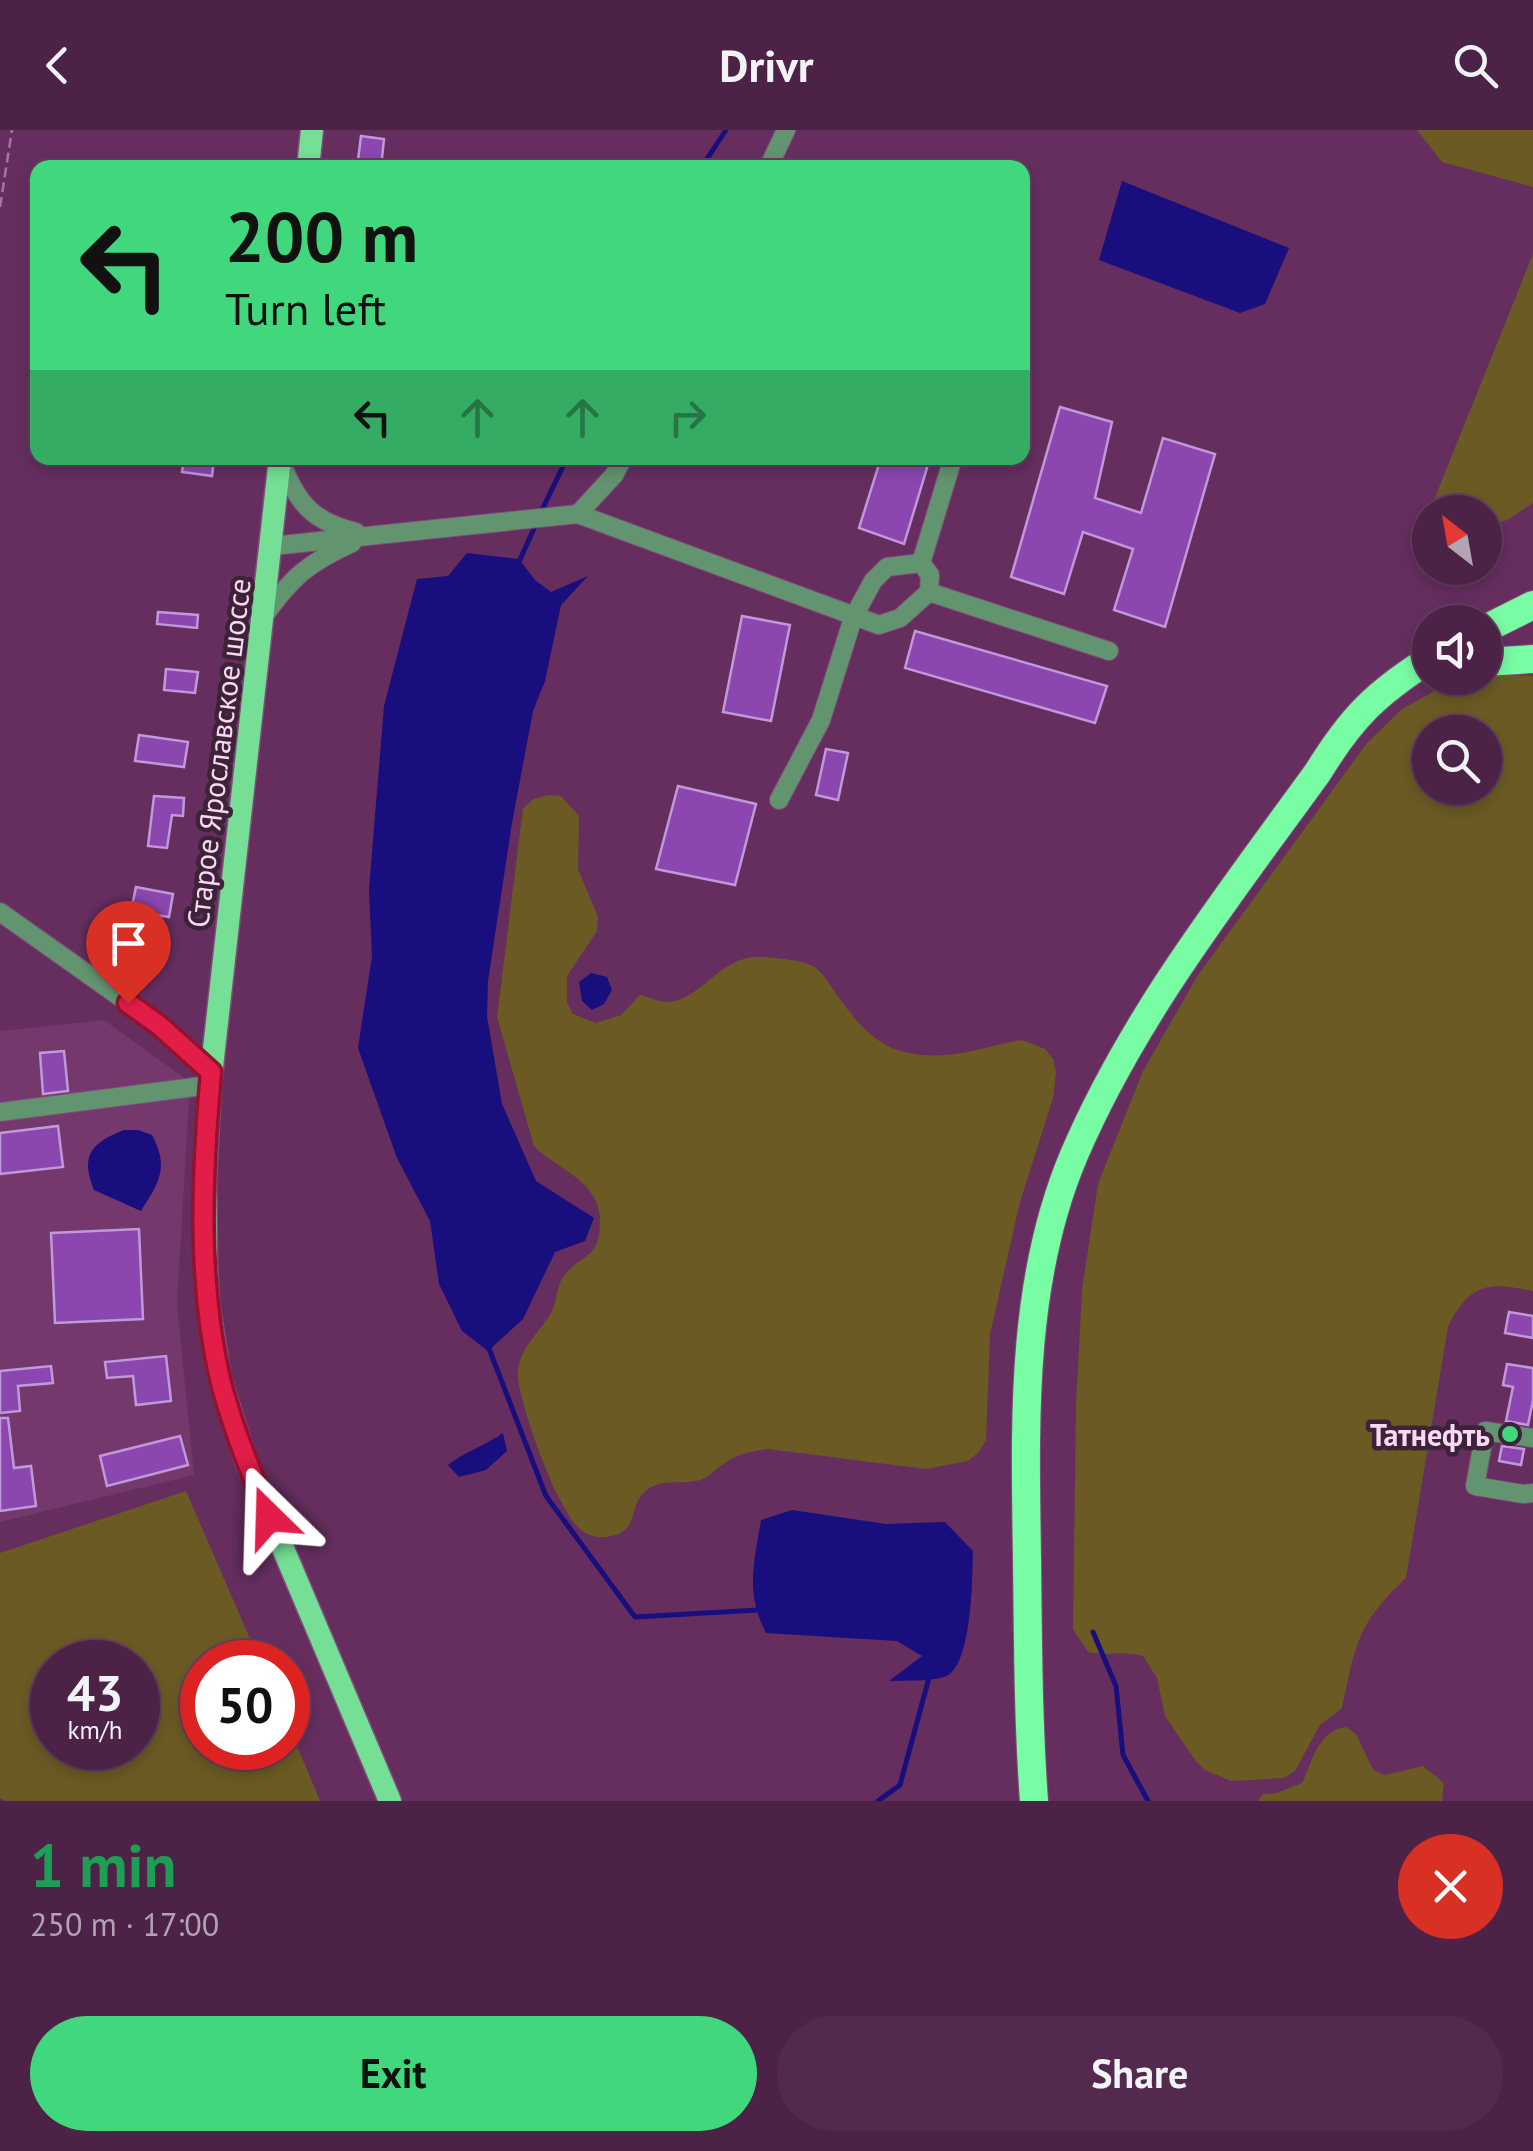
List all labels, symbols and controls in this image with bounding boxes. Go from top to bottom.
text: Drivr [719,36,814,94]
icon: back [30,38,85,93]
icon: search [1448,38,1503,93]
text: 200 m [225,191,418,281]
icon: left [60,200,190,330]
text: Turn left [225,279,386,337]
icon: left [345,390,400,445]
icon: ahead [450,390,505,445]
icon: ahead [555,390,610,445]
icon: right [660,390,715,445]
north arrow [1412,495,1502,585]
map controls [1412,495,1502,805]
street label: Старое Ярославское шоссе [177,576,259,930]
button: sound [1412,605,1502,695]
button: search [1412,715,1502,805]
pin [86,901,171,1004]
icon: arrive [101,916,156,971]
place label: Татнефть [1370,1415,1490,1454]
marker: Татнефть [1499,1423,1521,1445]
position arrow [217,1465,321,1569]
speed limit sign: 50 [180,1640,310,1770]
text: 43 [67,1660,123,1725]
text: km/h [68,1714,122,1746]
text: 1 min [30,1826,176,1904]
button: close [1398,1834,1503,1939]
text: 250 m · 17:00 [30,1903,219,1945]
button: Exit [30,2016,757,2131]
button: Share [777,2016,1503,2131]

